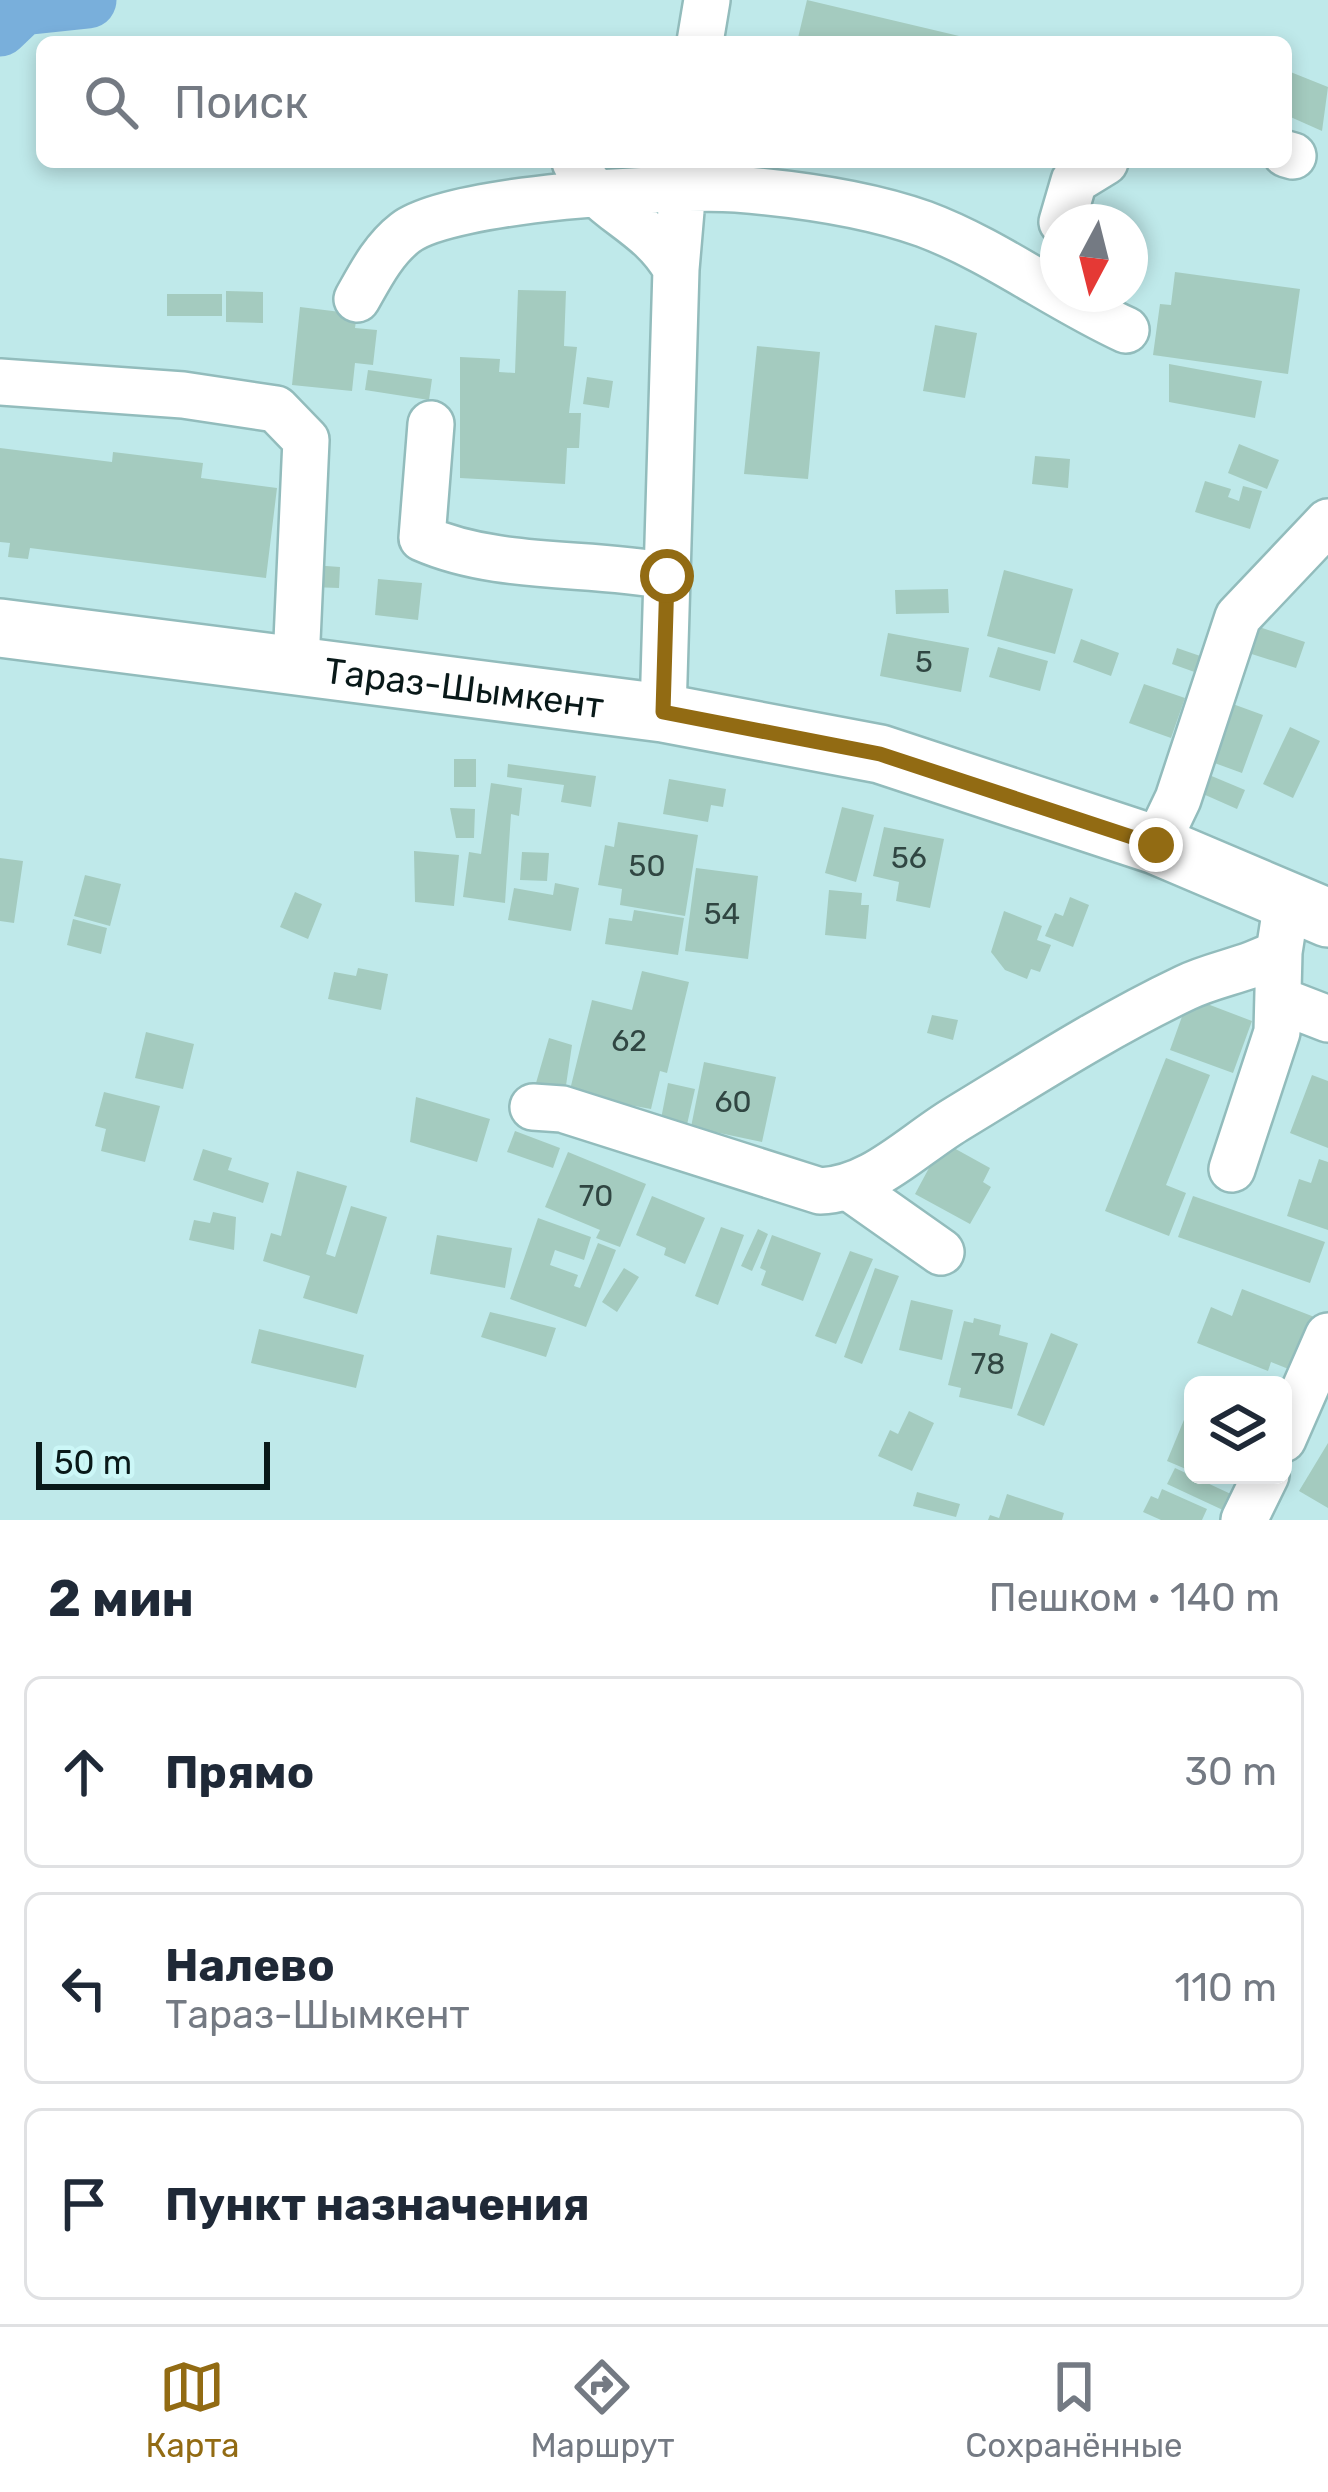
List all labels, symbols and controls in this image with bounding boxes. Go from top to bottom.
search box [36,36,1292,168]
icon: search [78,69,144,135]
text: Поиск [174,76,308,129]
north arrow [1040,204,1148,312]
route start [640,549,694,603]
house number: 5 [915,644,933,680]
street label: Тараз-Шымкент [322,649,606,727]
route end [1129,818,1183,872]
house number: 56 [891,840,927,876]
house number: 50 [629,848,665,884]
house number: 54 [704,896,740,932]
house number: 62 [611,1023,647,1059]
house number: 60 [714,1084,752,1120]
house number: 70 [579,1178,613,1214]
house number: 78 [971,1346,1005,1382]
map controls [1184,1376,1292,1484]
button: layers [1184,1376,1292,1484]
scale bar [36,1436,270,1489]
text: 50 m [54,1443,132,1482]
text: 2 мин [48,1568,194,1629]
text: Пешком · 140 m [989,1575,1280,1621]
icon: ahead [51,1739,117,1805]
text: Прямо [165,1746,314,1799]
text: 30 m [1185,1749,1277,1795]
text: Налево [165,1939,335,1992]
icon: left [51,1955,117,2021]
text: 110 m [1175,1965,1277,2011]
text: Тараз-Шымкент [165,1992,470,2038]
icon: arrive [51,2171,117,2237]
text: Пункт назначения [165,2178,590,2231]
tab: Карта [145,2354,240,2465]
tab: Маршрут [530,2354,674,2465]
tab: Сохранённые [965,2354,1183,2465]

